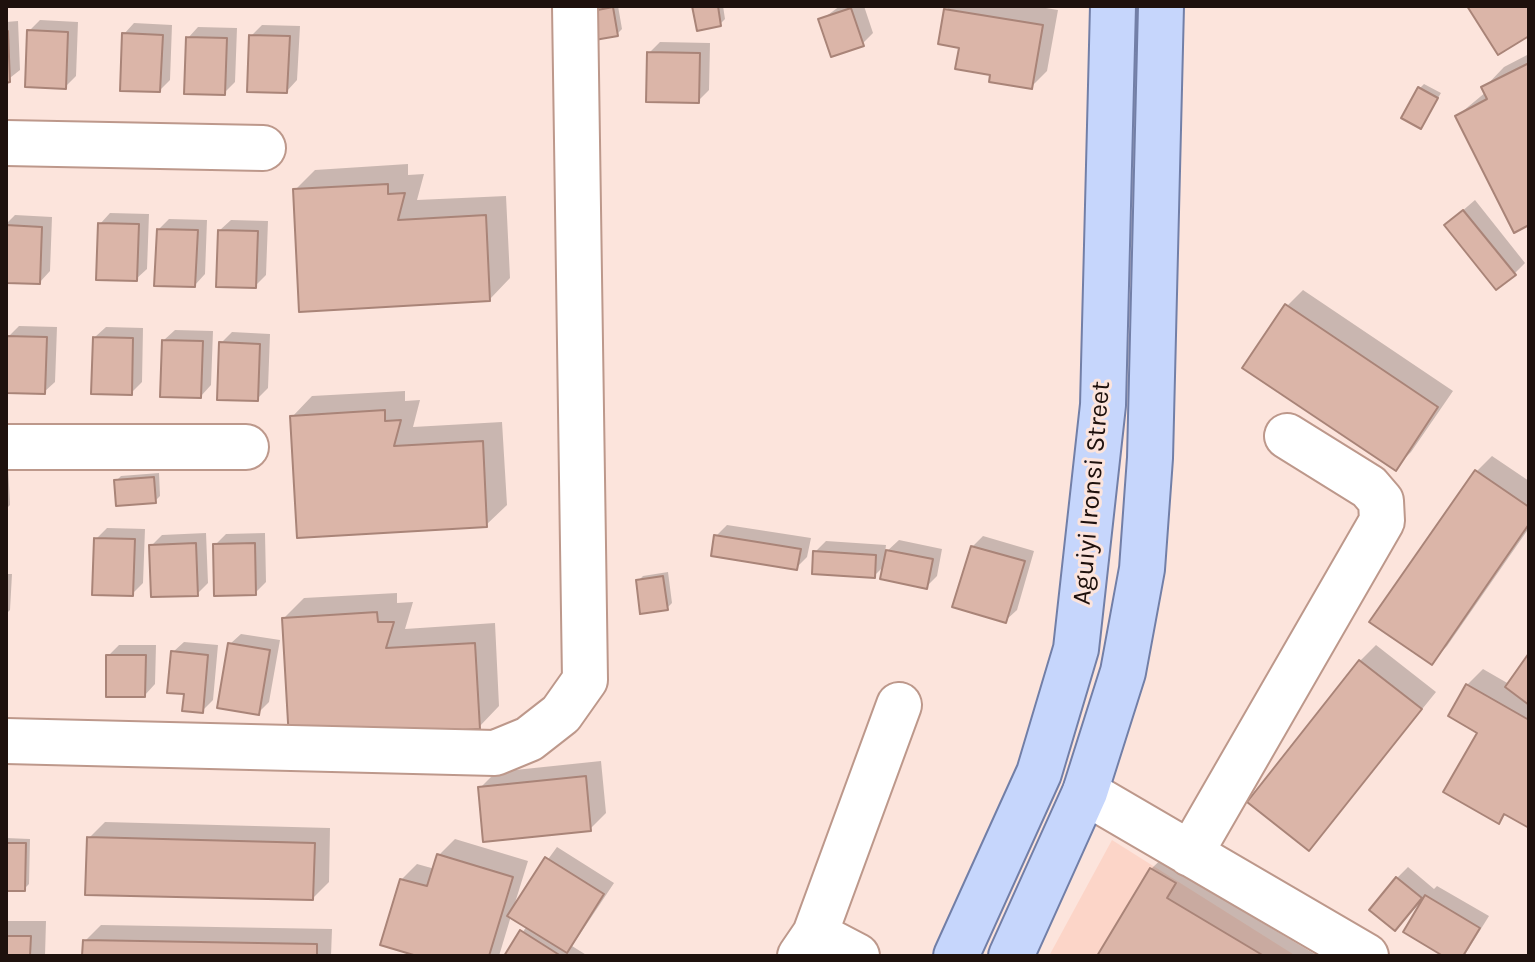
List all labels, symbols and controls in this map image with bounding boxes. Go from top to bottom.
street label: Aguiyi Ironsi Street [1067,380,1117,606]

